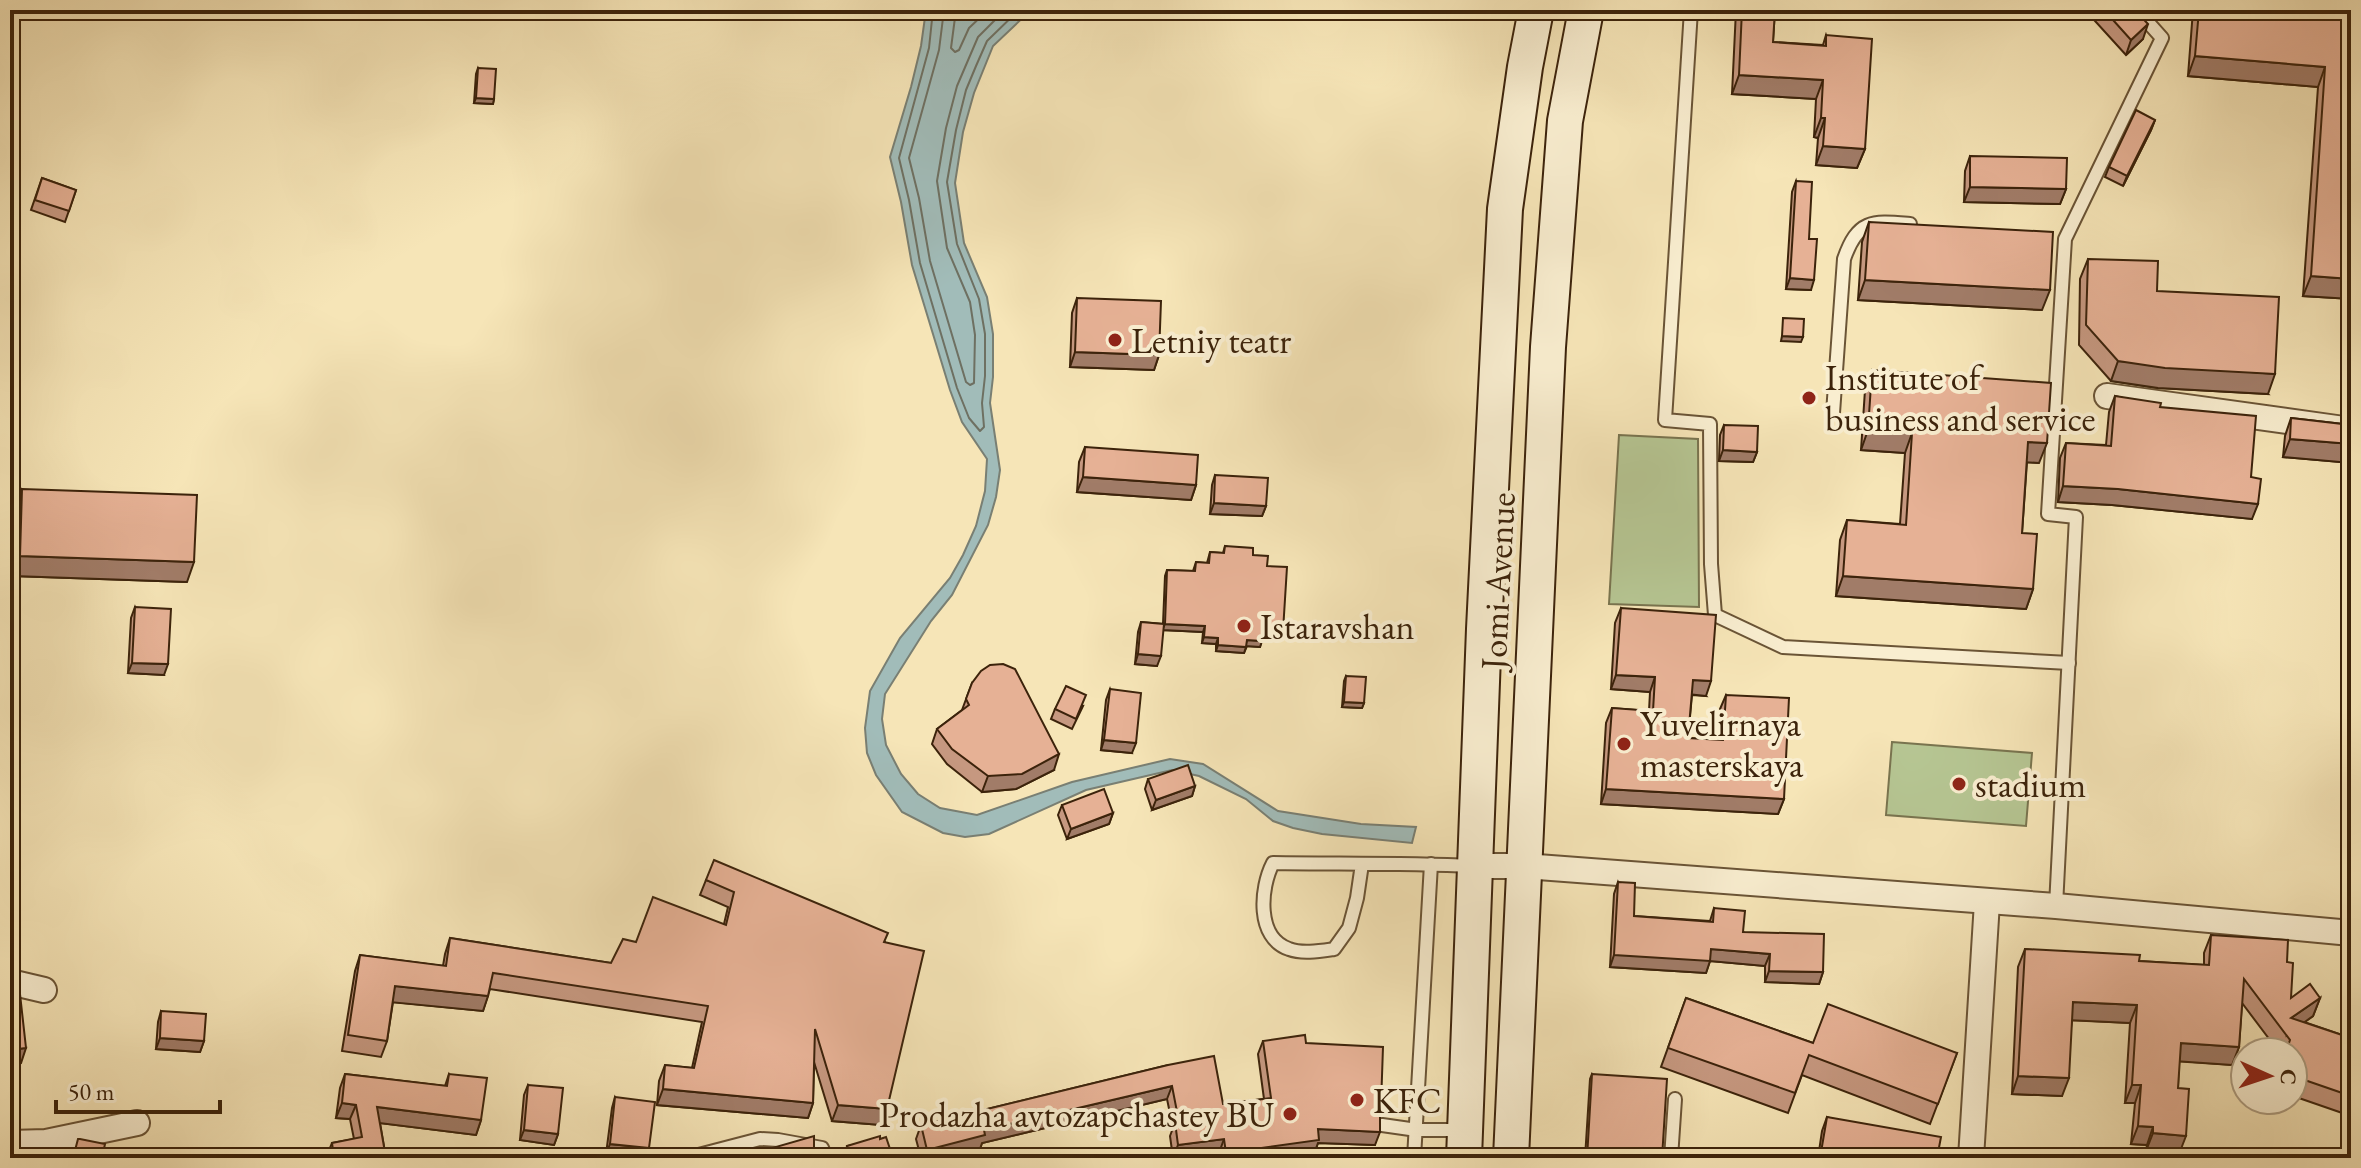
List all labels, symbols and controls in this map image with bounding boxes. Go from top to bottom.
place label: Letniy teatr [1131,317,1291,364]
marker: Letniy teatr [1106,331,1124,349]
place label: Institute of business and service [1825,354,2096,442]
marker: Institute of business and service [1800,389,1818,407]
street label: Jomi Avenue [1469,491,1526,674]
place label: Istaravshan [1260,603,1415,650]
marker: Istaravshan [1235,617,1253,635]
place label: Yuvelirnaya masterskaya [1640,700,1804,788]
marker: Yuvelirnaya masterskaya [1615,735,1633,753]
place label: stadium [1975,761,2086,808]
marker: stadium [1950,775,1968,793]
north arrow [2229,1036,2309,1116]
scale bar [56,1064,220,1114]
text: С [2274,1068,2303,1086]
text: 50 m [68,1076,115,1107]
place label: KFC [1373,1077,1442,1124]
place label: Prodazha avtozapchastey BU [879,1091,1274,1138]
marker: KFC [1348,1091,1366,1109]
marker: Prodazha avtozapchastey BU [1281,1105,1299,1123]

